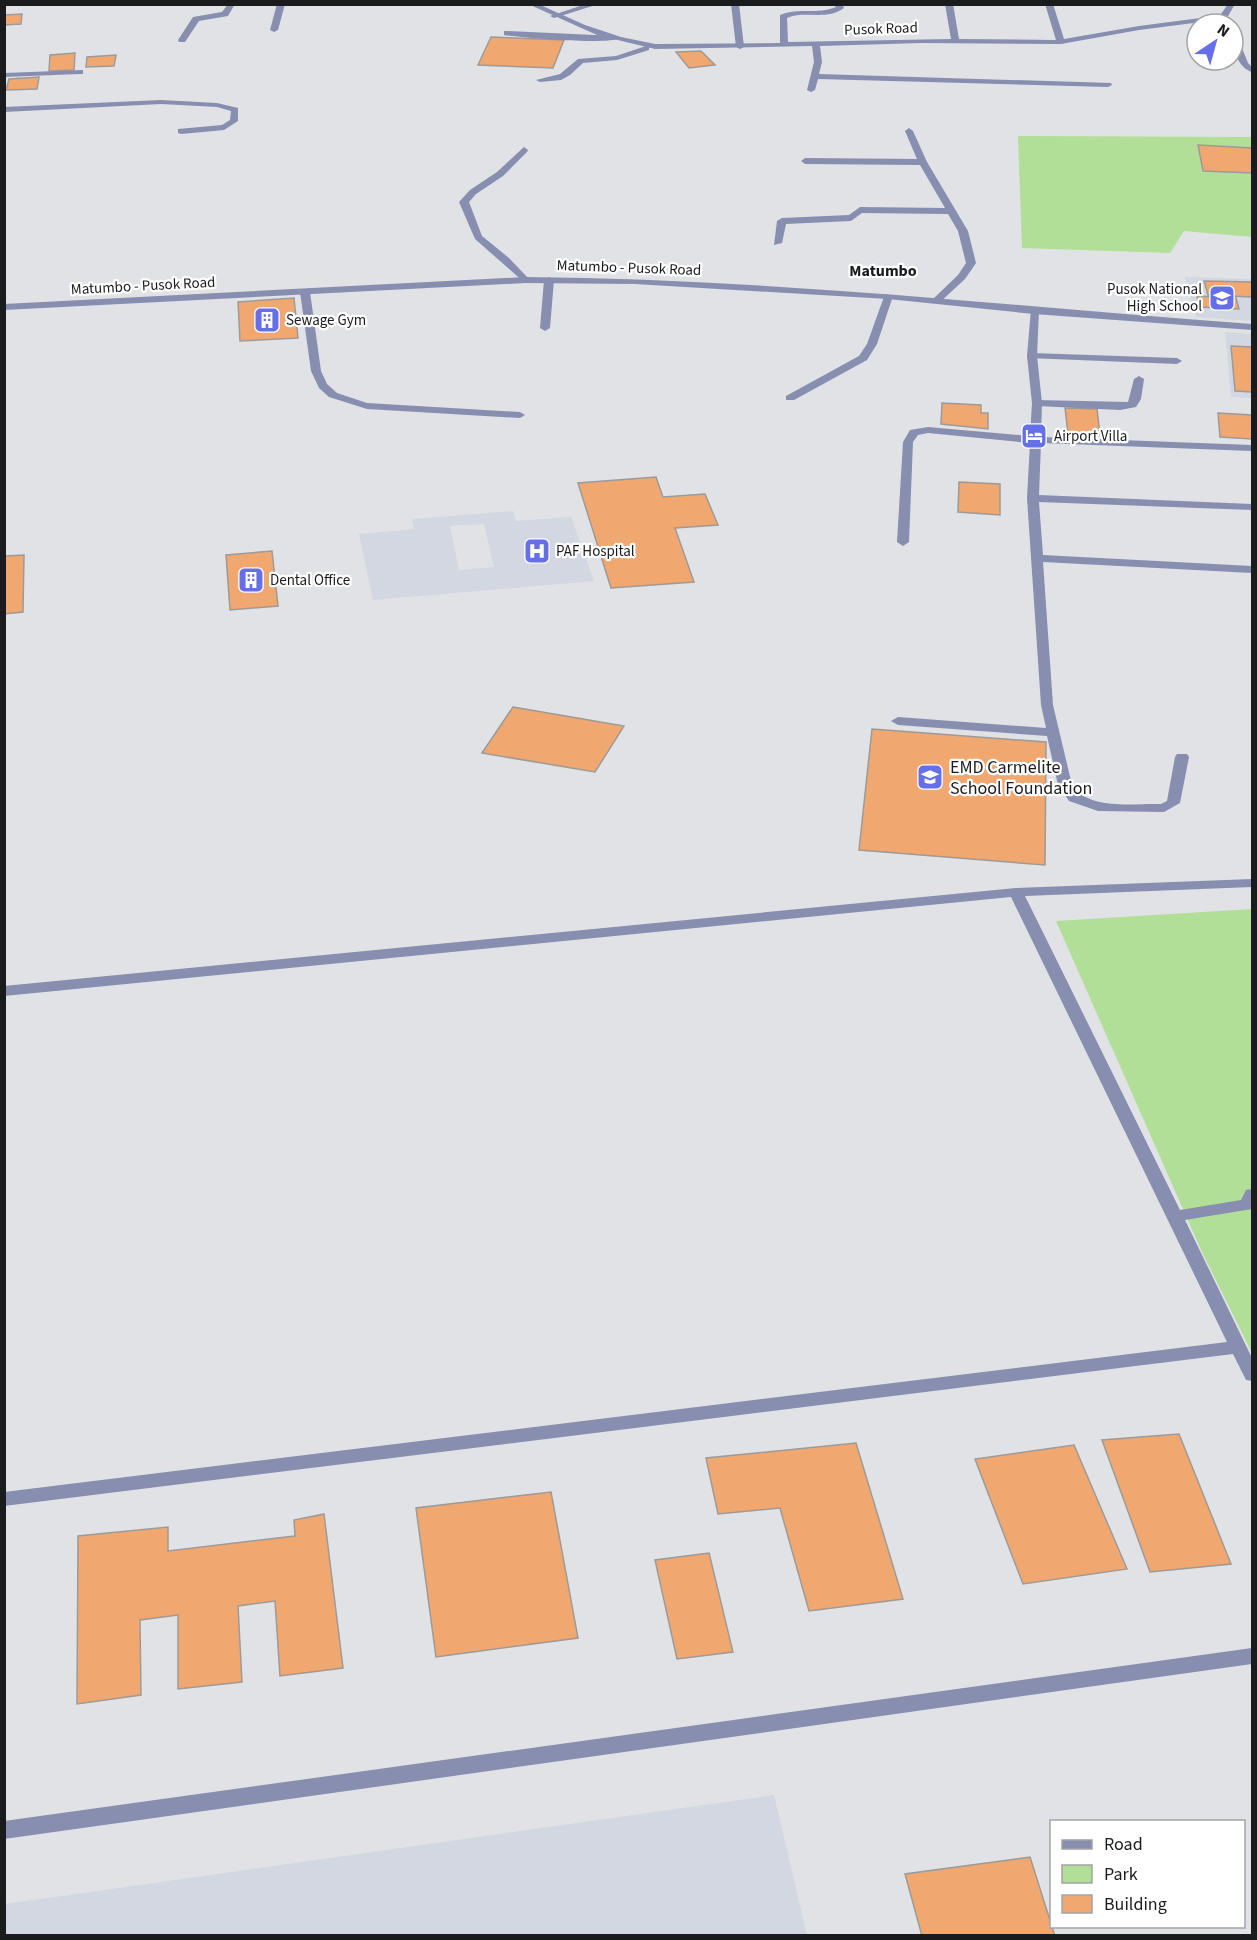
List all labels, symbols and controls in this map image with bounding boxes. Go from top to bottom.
north arrow [1185,12,1245,72]
street label: Pusok Road [844,17,918,41]
text: N [1212,19,1234,43]
street label: Matumbo - Pusok Road [556,255,702,281]
district label: Matumbo [849,260,917,282]
street label: Matumbo - Pusok Road [70,272,216,300]
place label: Pusok National High School [1107,279,1202,317]
school or university icon: Pusok National High School [1207,283,1237,313]
building icon: Sewage Gym [252,305,282,335]
place label: Sewage Gym [286,310,366,331]
hotel icon: Airport Villa [1019,421,1049,451]
place label: Airport Villa [1054,426,1127,447]
hospital icon: PAF Hospital [522,536,552,566]
place label: PAF Hospital [556,541,635,562]
building icon: Dental Office [236,565,266,595]
place label: Dental Office [270,570,350,591]
place label: EMD Carmelite School Foundation [950,755,1092,801]
school or university icon: EMD Carmelite School Foundation [915,762,945,792]
legend [1050,1820,1245,1928]
text: Road [1104,1832,1143,1857]
text: Park [1104,1862,1138,1887]
text: Building [1104,1892,1167,1917]

